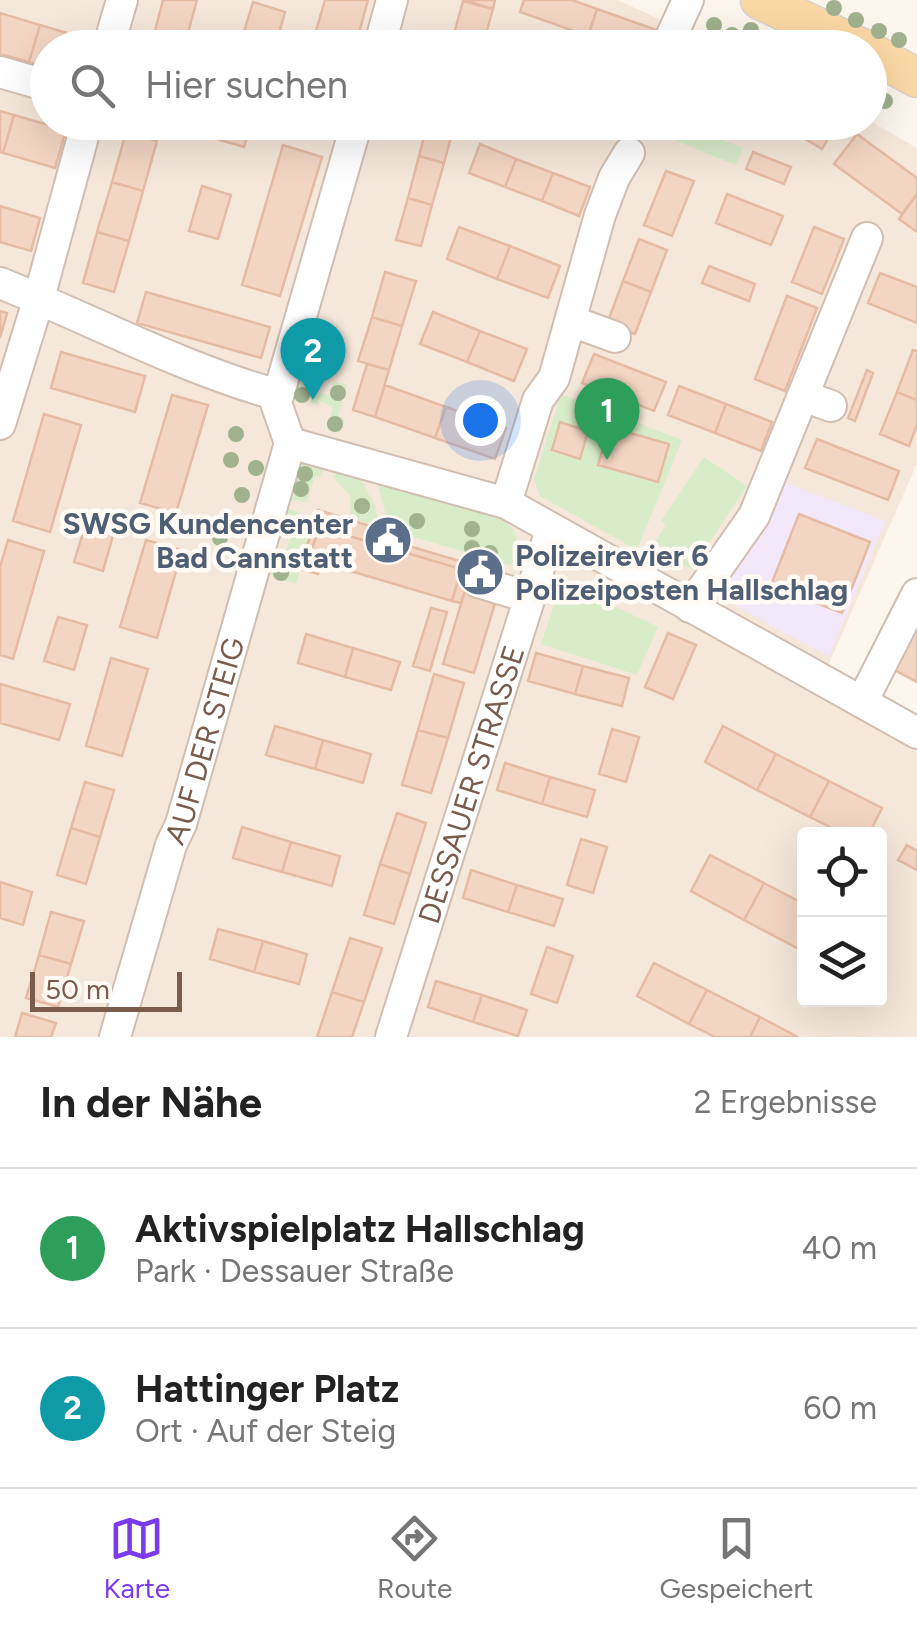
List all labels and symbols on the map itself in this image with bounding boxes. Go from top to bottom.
pin: 2 [280,318,346,400]
pin: 1 [574,378,640,460]
your location [455,395,506,446]
place label: SWSG Kundencenter Bad Cannstatt [62,505,353,576]
public building icon: SWSG Kundencenter Bad Cannstatt [362,514,414,566]
place label: Polizeirevier 6 Polizeiposten Hallschlag [515,537,848,608]
public building icon: Polizeirevier 6 Polizeiposten Hallschlag [454,546,506,598]
street label: AUF DER STEIG [156,633,252,850]
street label: DESSAUER STRASSE [410,641,532,928]
scale bar [30,967,182,1011]

